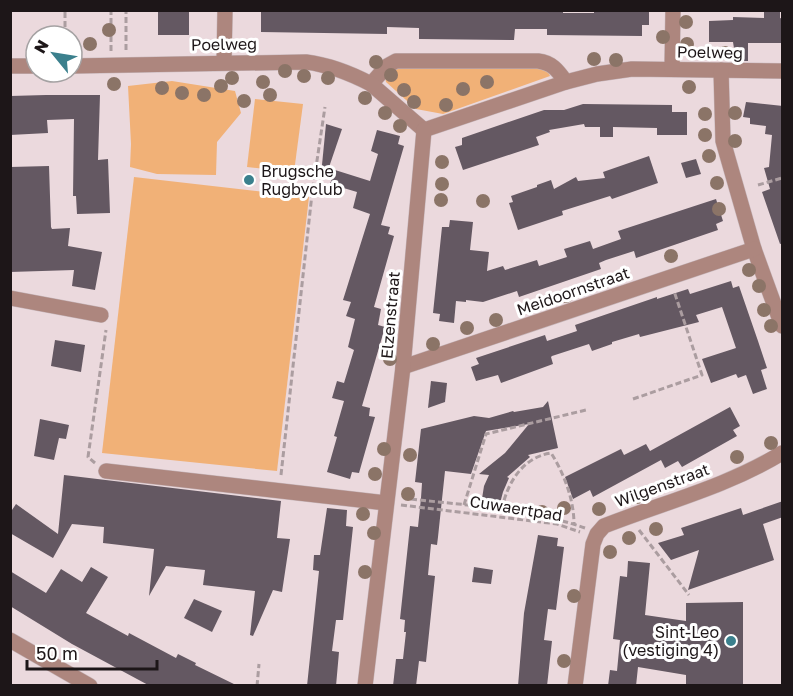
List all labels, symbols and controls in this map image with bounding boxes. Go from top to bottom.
north arrow [24,24,84,84]
street label: Poelweg [191,33,257,55]
text: N [29,36,53,57]
street label: Poelweg [677,41,743,63]
place label: Brugsche Rugbyclub [261,161,343,199]
marker: Brugsche Rugbyclub [242,173,256,187]
street label: Meidoornstraat [514,262,632,320]
street label: Elzenstraat [376,270,404,360]
street label: Wilgenstraat [612,459,712,511]
street label: Cuwaertpad [468,491,564,525]
place label: Sint-Leo (vestiging 4) [622,622,719,660]
scale bar [27,633,158,671]
marker: Sint-Leo (vestiging 4) [724,634,738,648]
text: 50 m [36,642,78,664]

